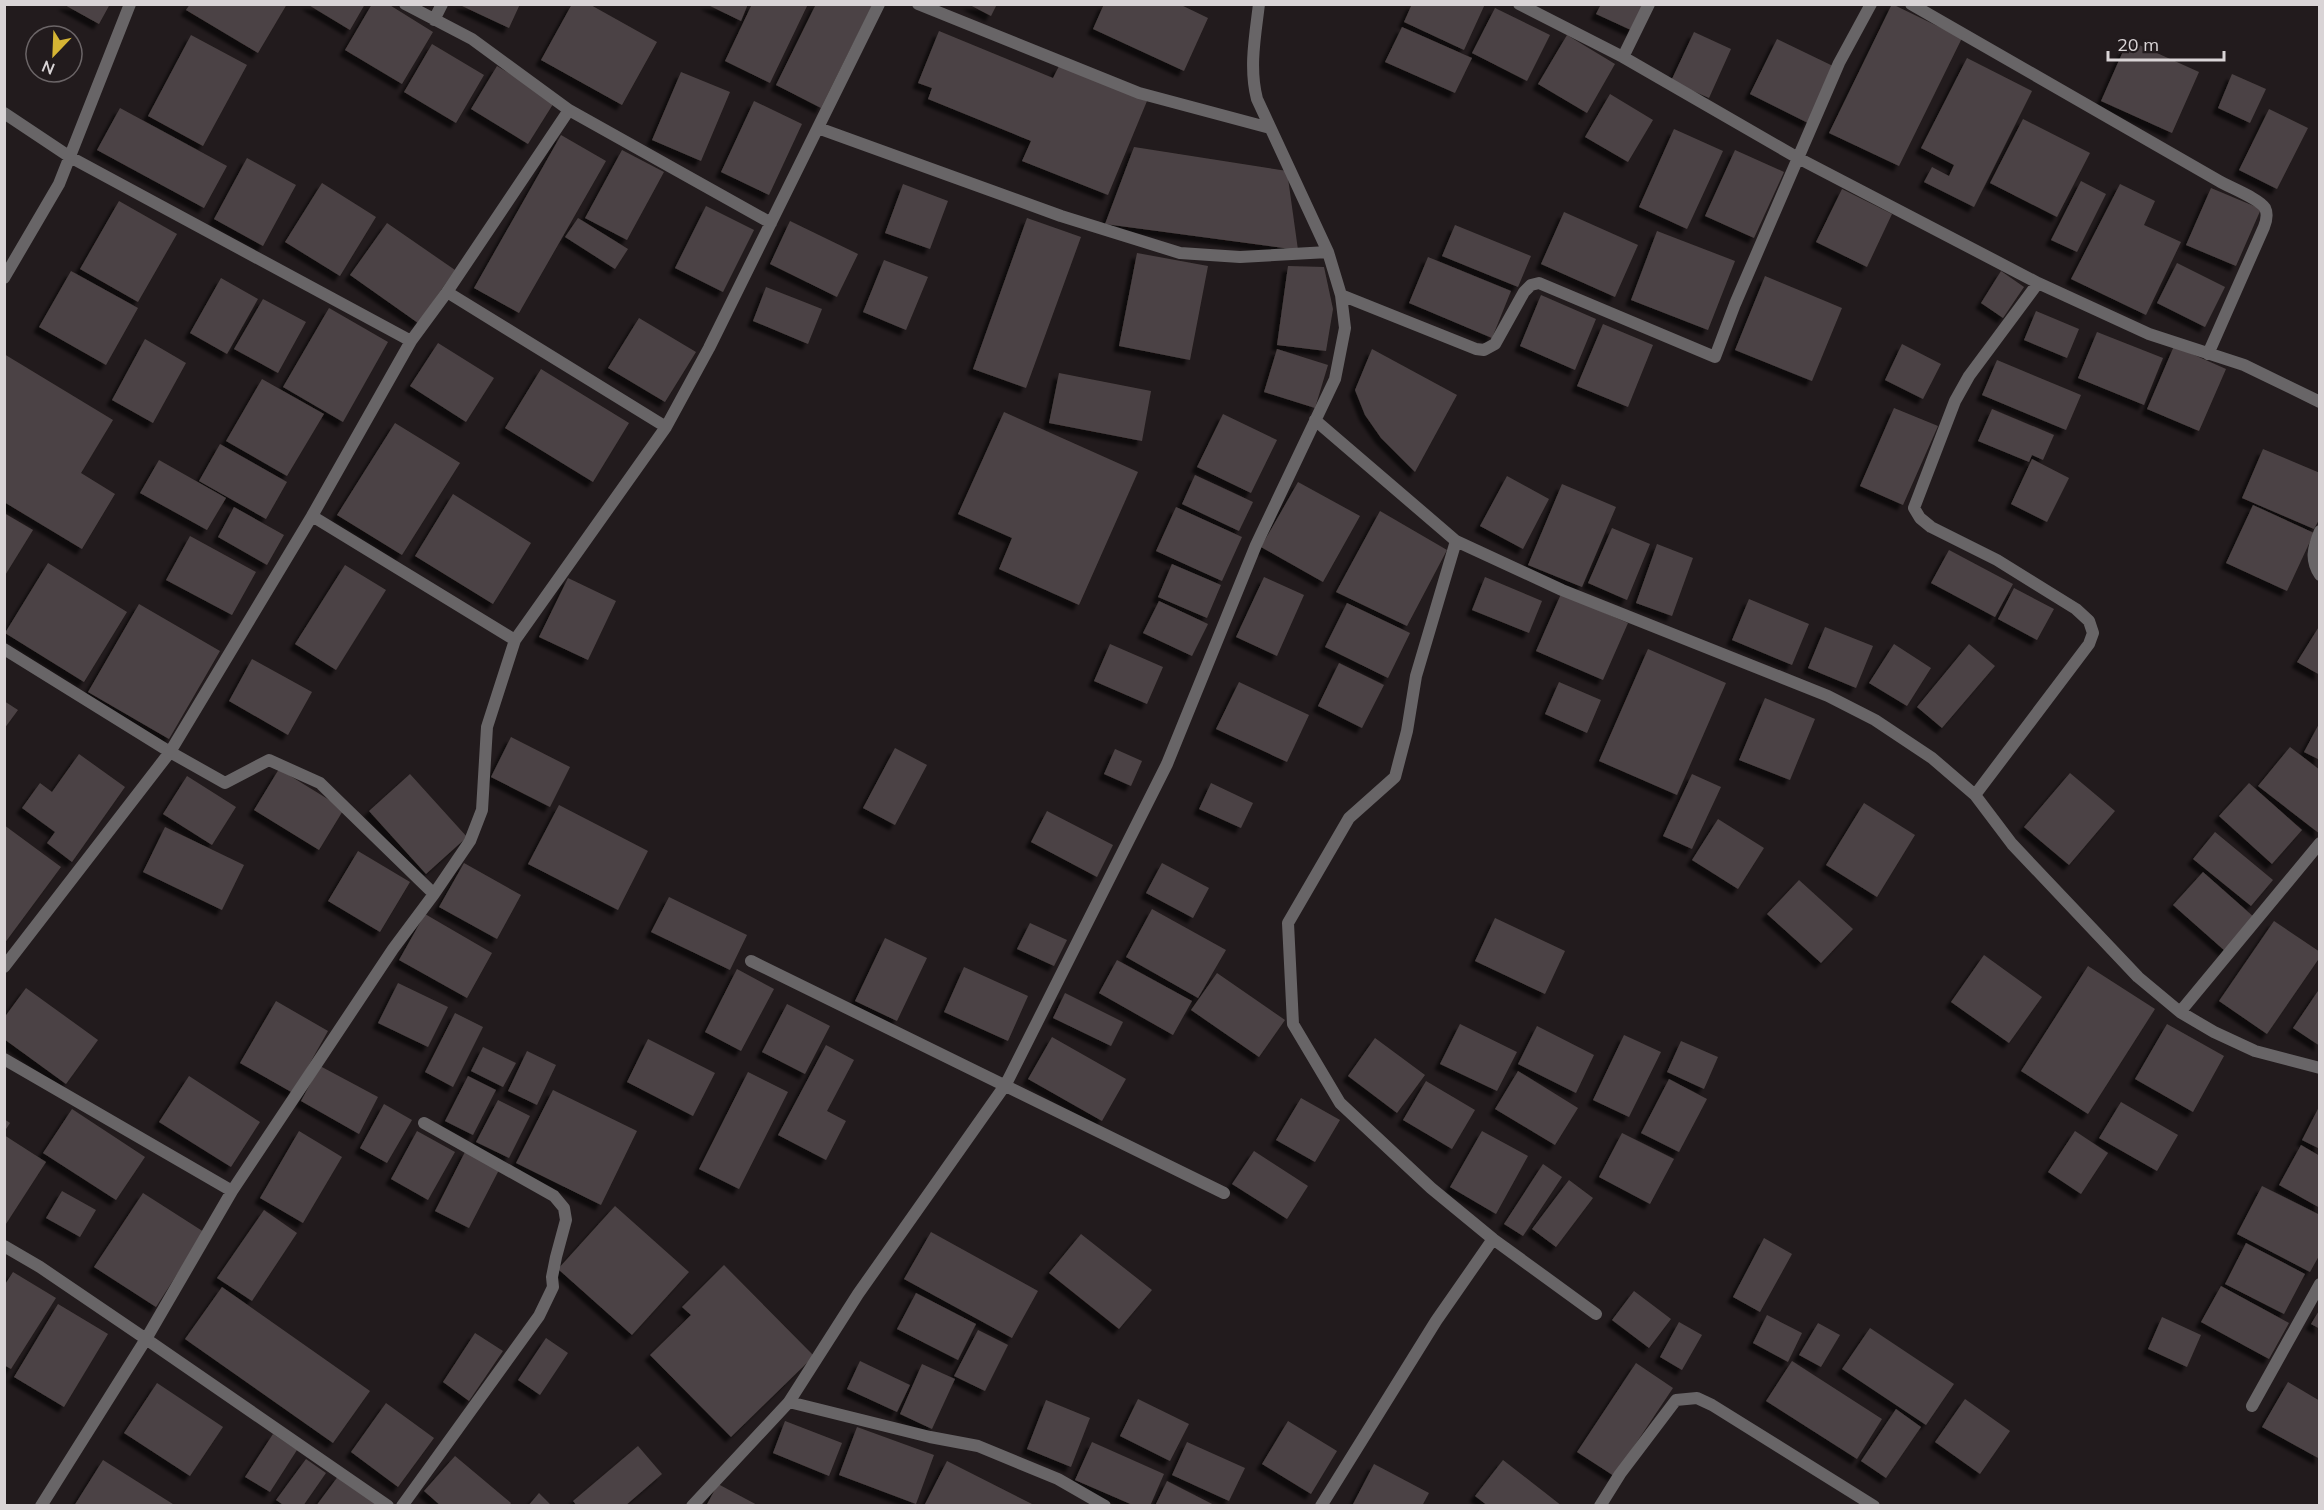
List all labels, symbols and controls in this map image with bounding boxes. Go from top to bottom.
north arrow [24,24,84,84]
scale bar [2108,24,2224,62]
text: 20 m [2117,33,2159,56]
text: N [39,56,58,79]

